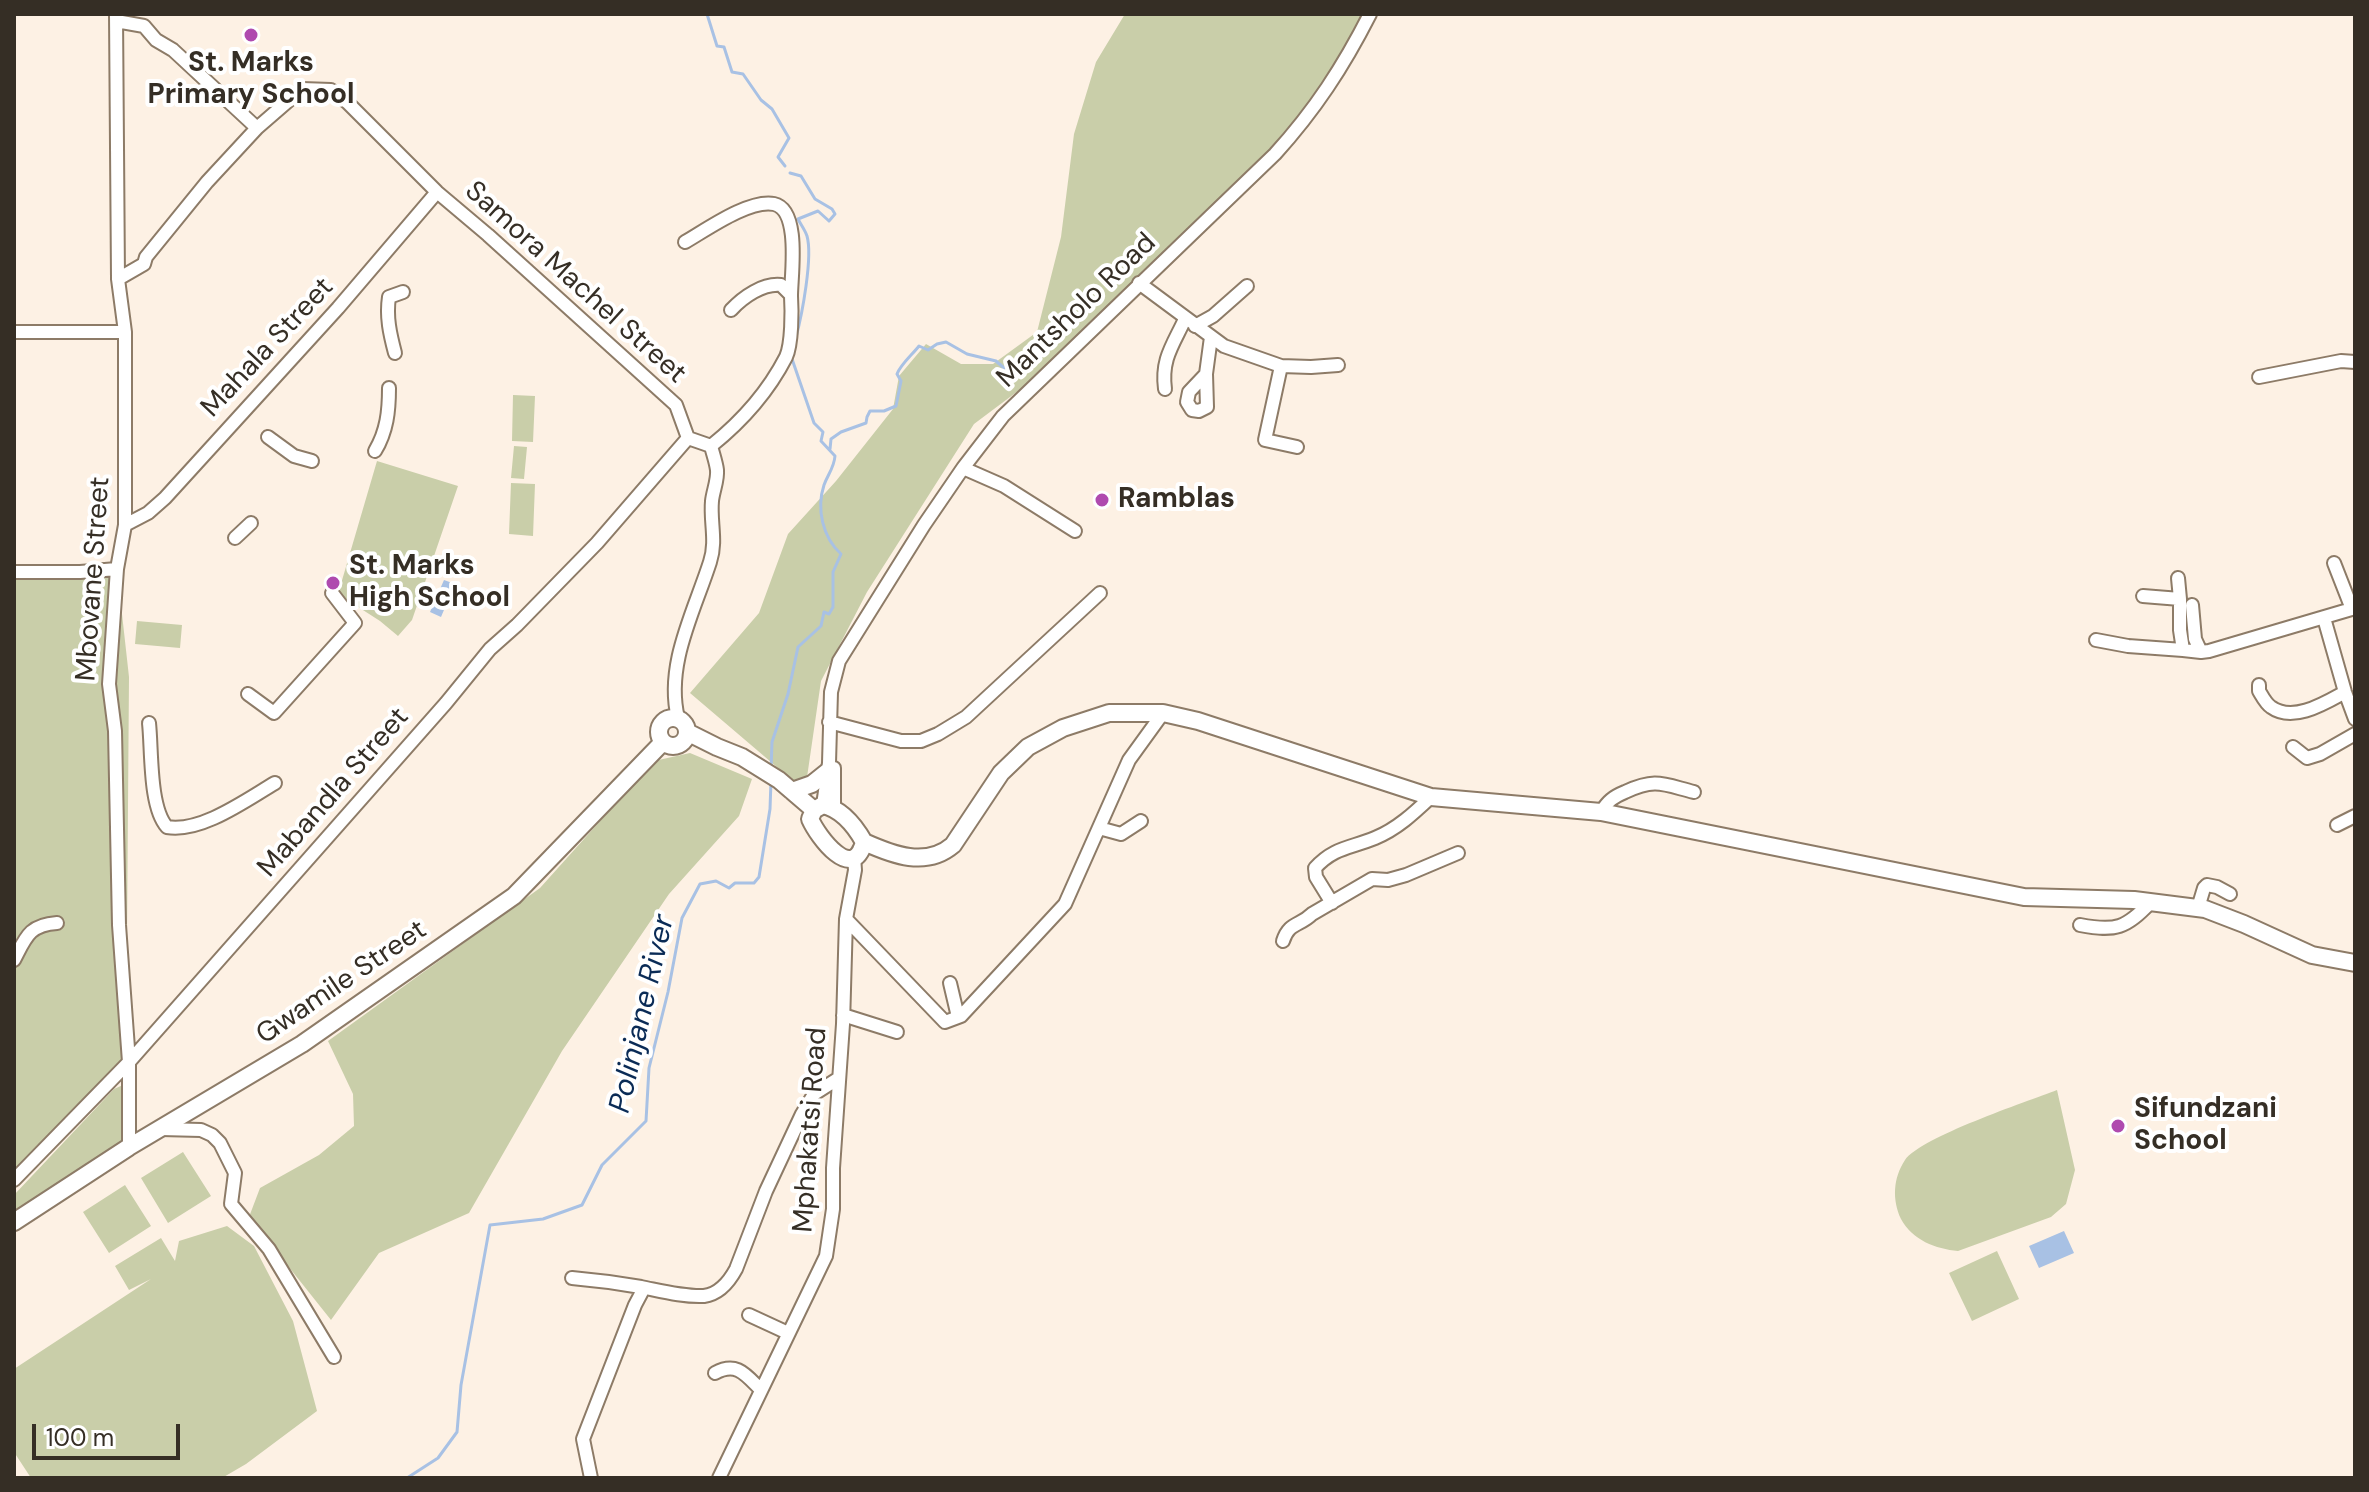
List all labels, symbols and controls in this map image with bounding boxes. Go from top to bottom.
marker: St. Marks Primary School [242,26,260,44]
place label: St. Marks Primary School [148,47,354,113]
street label: Samora Machel Street [458,175,692,391]
street label: Mantsholo Road [990,227,1164,395]
street label: Mahala Street [195,271,341,425]
street label: Mbovane Street [70,476,118,682]
place label: Ramblas [1118,483,1235,517]
marker: Ramblas [1093,491,1111,509]
place label: St. Marks High School [349,550,510,616]
marker: St. Marks High School [324,574,342,592]
street label: Mabandla Street [251,701,417,885]
water label: Polinjane River [603,912,683,1116]
street label: Gwamile Street [251,914,433,1052]
street label: Mphakatsi Road [787,1026,835,1234]
place label: Sifundzani School [2134,1093,2277,1159]
marker: Sifundzani School [2109,1117,2127,1135]
scale bar [36,1408,184,1458]
text: 100 m [46,1422,114,1453]

